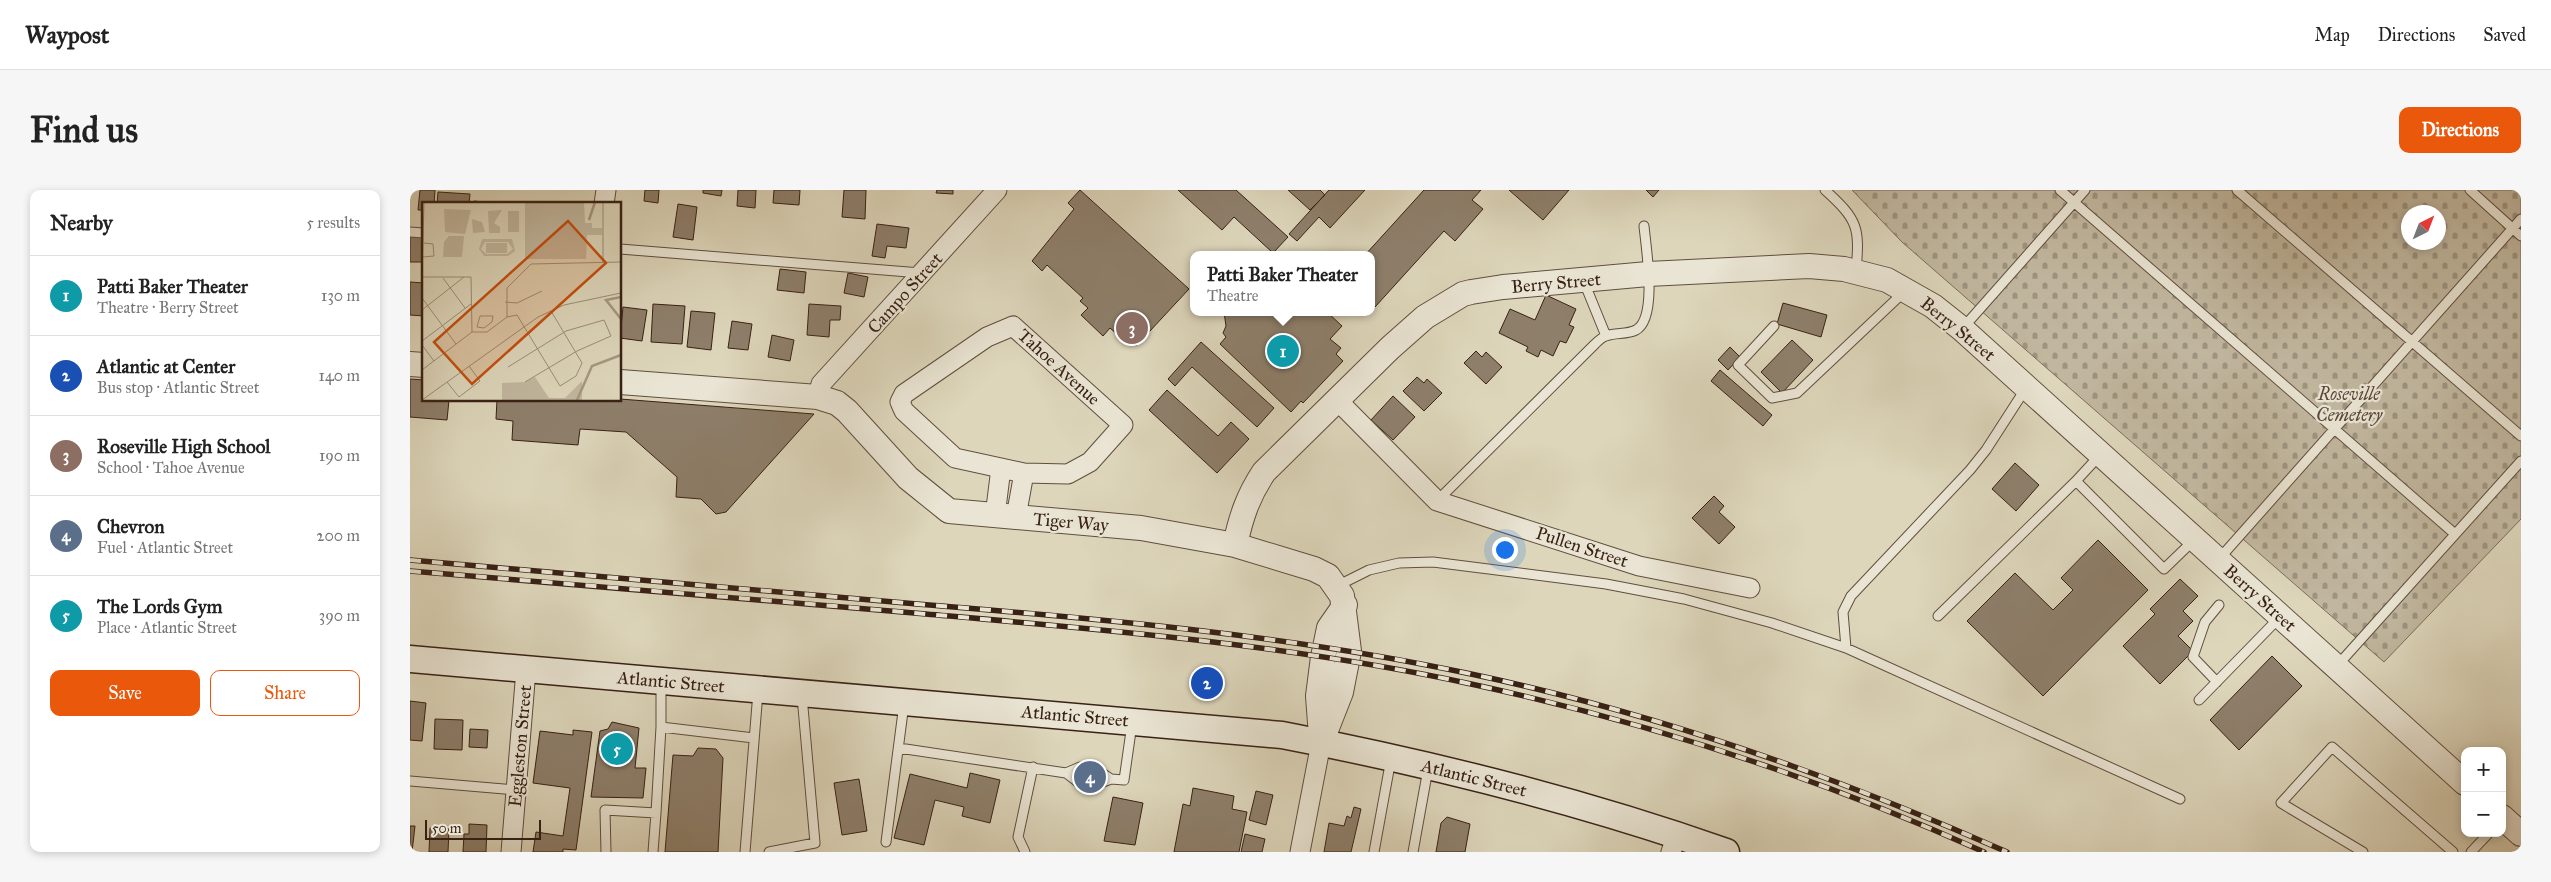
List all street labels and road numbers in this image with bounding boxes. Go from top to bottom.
street label: Campo Street [863,247,948,338]
street label: Berry Street [1510,268,1602,298]
street label: Berry Street [1916,292,2000,366]
street label: Tahoe Avenue [1013,324,1105,410]
street label: Tiger Way [1032,508,1110,537]
street label: Pullen Street [1533,522,1631,572]
street label: Berry Street [2219,560,2301,637]
street label: Atlantic Street [615,666,726,698]
street label: Eggleston Street [504,683,537,808]
street label: Atlantic Street [1019,700,1130,732]
street label: Atlantic Street [1418,754,1530,802]

